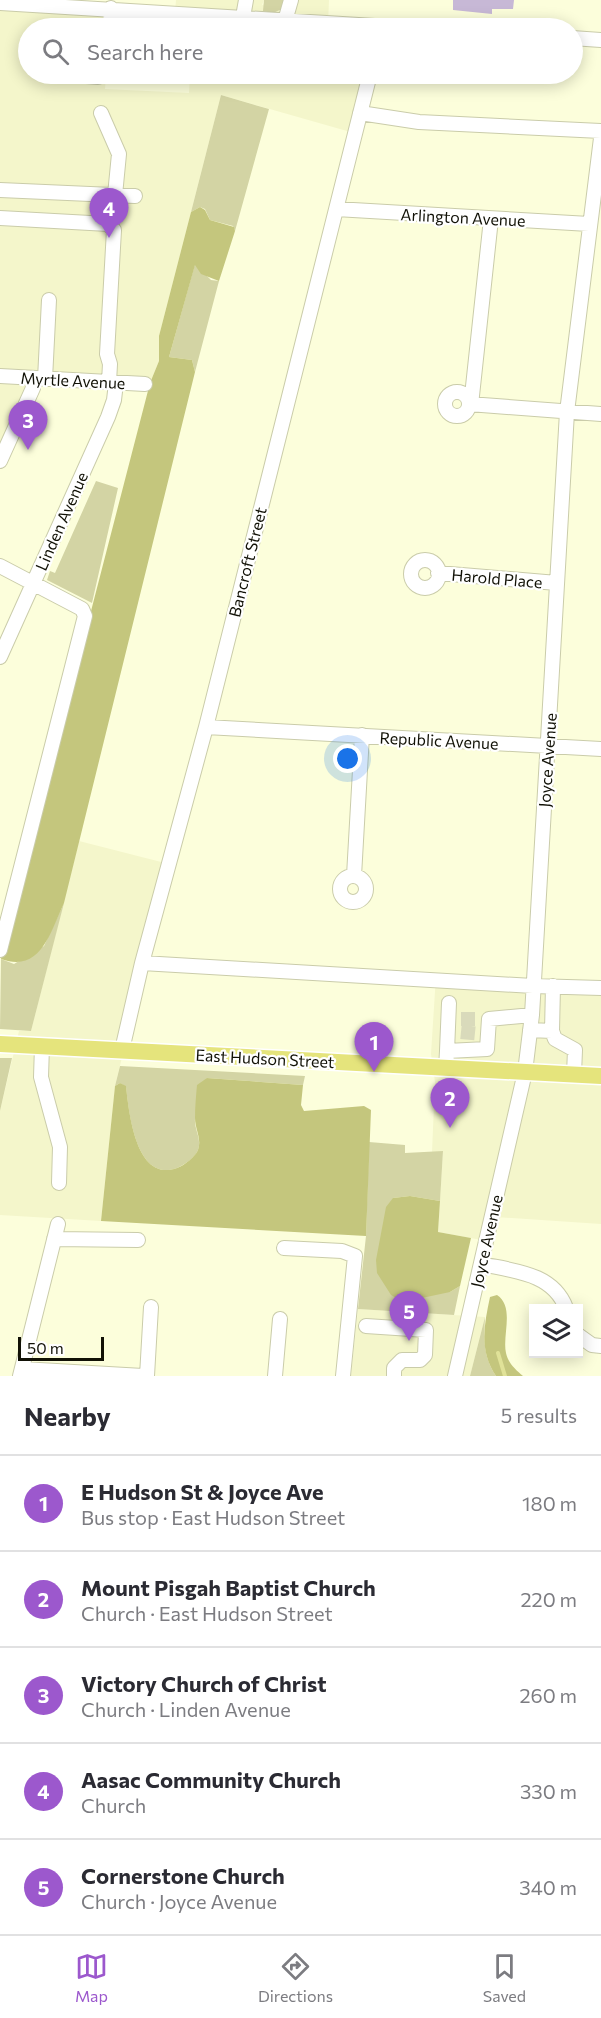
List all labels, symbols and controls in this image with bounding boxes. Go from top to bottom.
search box [18,18,583,84]
icon: search [39,35,72,68]
text: Search here [87,38,203,65]
pin: 4 [90,188,128,238]
street label: Arlington Avenue [400,204,526,230]
street label: Myrtle Avenue [20,368,126,392]
pin: 3 [9,400,48,450]
street label: Linden Avenue [31,469,91,573]
street label: Bancroft Street [224,505,270,619]
street label: Harold Place [451,565,543,591]
street label: Joyce Avenue [534,712,560,808]
street label: Republic Avenue [379,727,499,753]
your location [333,744,362,773]
pin: 1 [354,1022,394,1072]
street label: East Hudson Street [195,1045,335,1071]
pin: 2 [430,1078,470,1128]
street label: Joyce Avenue [466,1193,506,1289]
pin: 5 [390,1292,428,1341]
map controls [529,1304,583,1358]
button: layers [529,1304,583,1358]
scale bar [18,1334,104,1362]
text: 50 m [27,1338,64,1357]
text: Nearby [24,1400,111,1431]
text: 5 results [501,1403,577,1427]
text: E Hudson St & Joyce Ave [81,1478,324,1505]
text: 1 [39,1491,48,1515]
text: 180 m [522,1491,577,1515]
text: Bus stop · East Hudson Street [81,1505,345,1529]
text: Mount Pisgah Baptist Church [81,1574,376,1601]
text: 2 [38,1587,49,1611]
text: 220 m [521,1587,577,1611]
text: Church · East Hudson Street [81,1601,333,1625]
text: Victory Church of Christ [81,1670,326,1697]
text: 3 [38,1683,49,1707]
text: 260 m [519,1683,577,1707]
text: Church · Linden Avenue [81,1697,291,1721]
text: Aasac Community Church [81,1766,341,1793]
text: 4 [37,1779,50,1803]
text: 330 m [520,1779,577,1803]
text: Church [81,1793,146,1817]
text: Cornerstone Church [81,1862,285,1889]
text: 5 [38,1875,49,1899]
text: 340 m [519,1875,577,1899]
text: Church · Joyce Avenue [81,1889,277,1913]
tab: Map [75,1950,108,2005]
tab: Directions [258,1950,333,2005]
tab: Saved [483,1950,526,2005]

